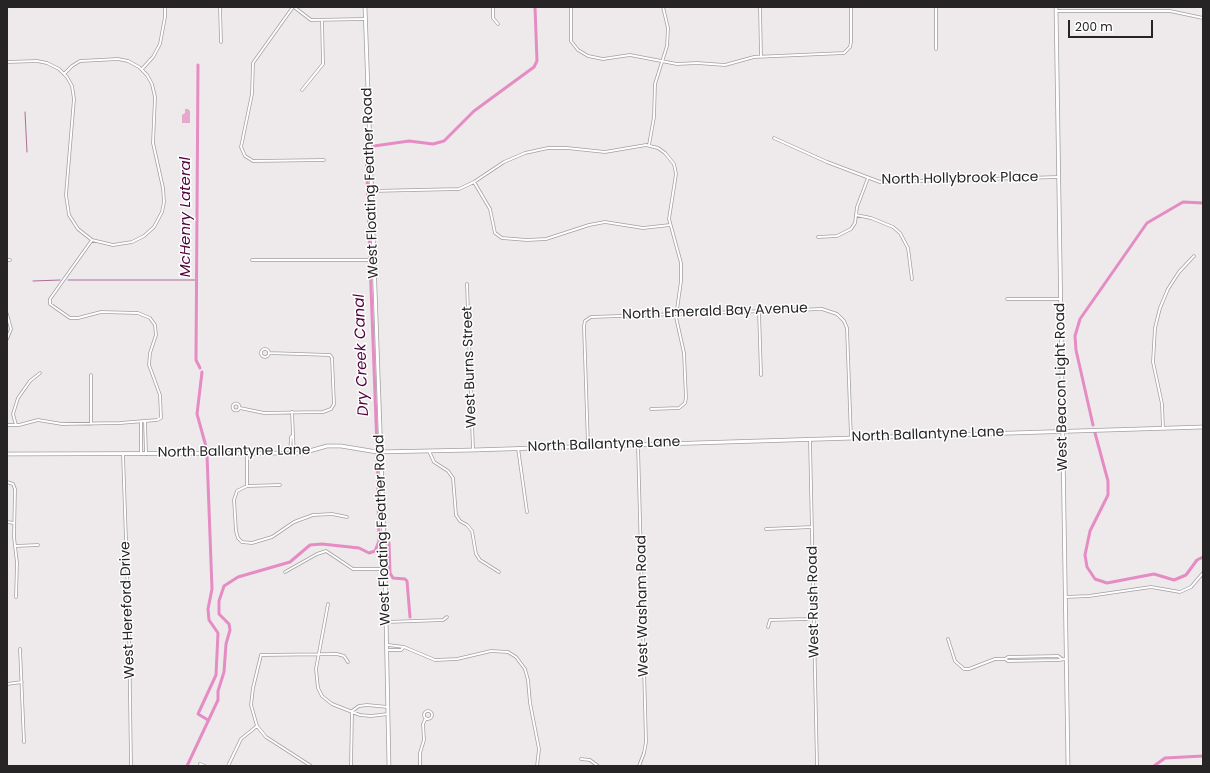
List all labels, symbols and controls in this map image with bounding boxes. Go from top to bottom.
scale bar [1070,12,1155,38]
text: 200 m [1075,18,1113,35]
street label: West Floating Feather Road [359,87,383,279]
water label: McHenry Lateral [177,157,195,277]
street label: North Hollybrook Place [881,169,1039,189]
water label: Dry Creek Canal [351,294,373,416]
street label: North Emerald Bay Avenue [622,300,808,324]
street label: West Beacon Light Road [1052,303,1072,471]
street label: West Burns Street [459,306,481,428]
street label: North Ballantyne Lane [851,424,1005,446]
street label: West Floating Feather Road [371,434,395,626]
street label: North Ballantyne Lane [527,434,681,456]
street label: North Ballantyne Lane [158,442,310,462]
street label: West Washam Road [633,535,653,677]
street label: West Hereford Drive [117,541,139,679]
street label: West Rush Road [805,546,823,658]

